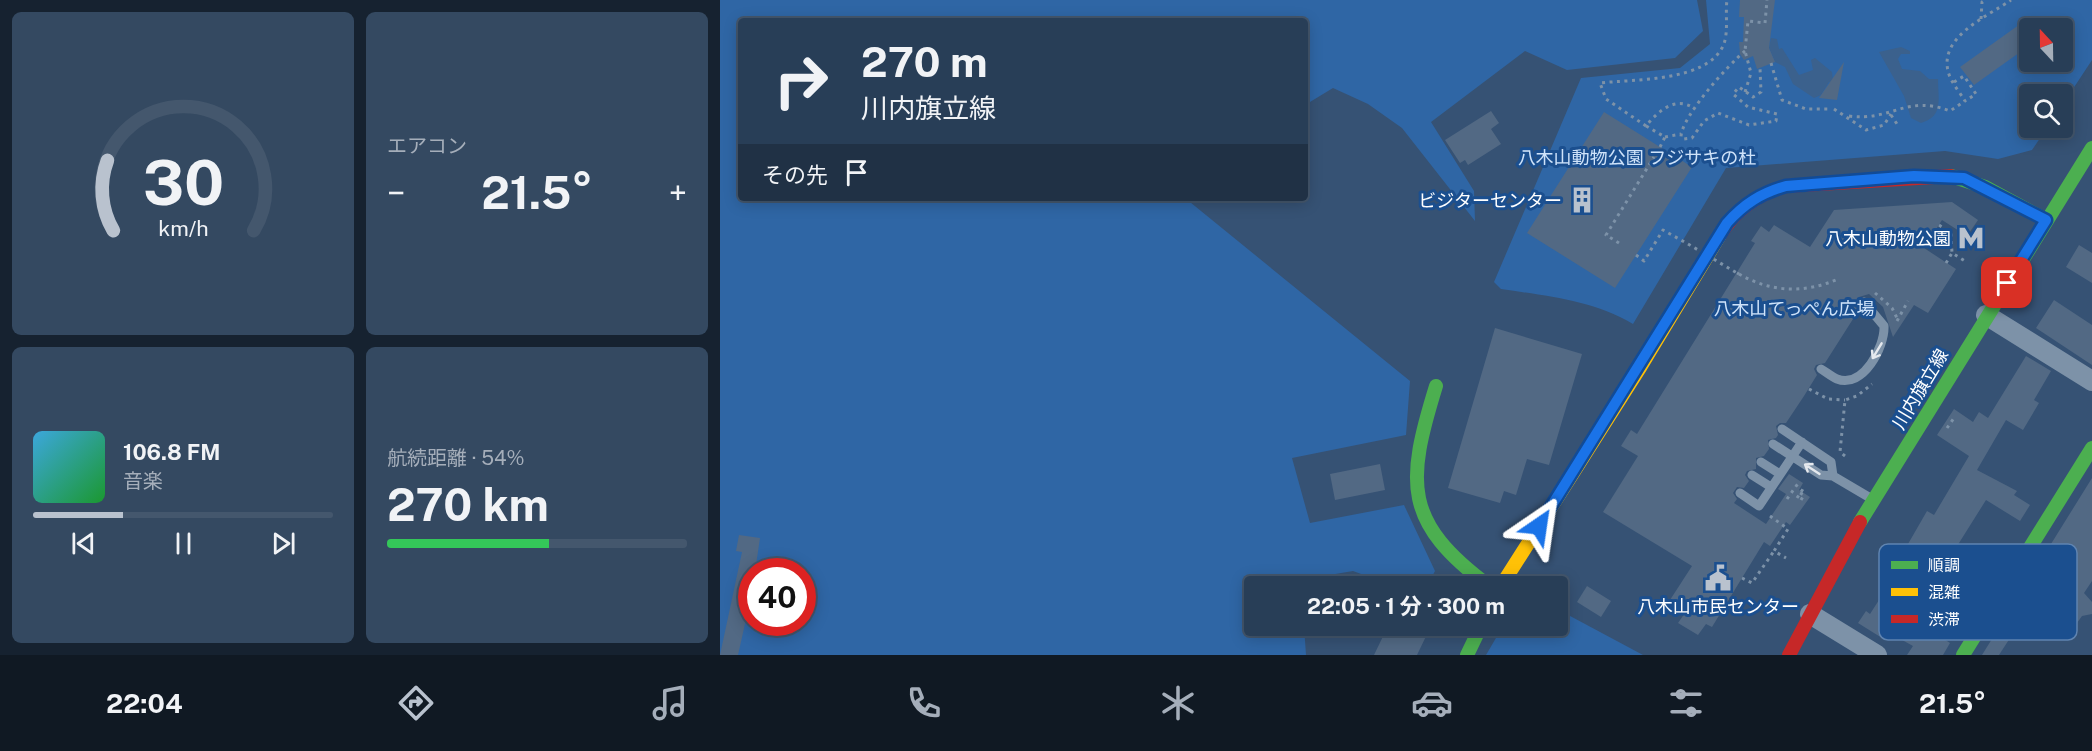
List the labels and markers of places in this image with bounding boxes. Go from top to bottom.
building icon: ビジターセンター [1567,185,1597,215]
place label: ビジターセンター [1418,190,1562,211]
metro station icon: 八木山動物公園 [1956,223,1986,253]
place label: 八木山動物公園 [1825,228,1951,249]
pin [1981,257,2032,308]
public building icon: 八木山市民センター [1703,563,1733,593]
place label: 八木山市民センター [1637,596,1799,617]

